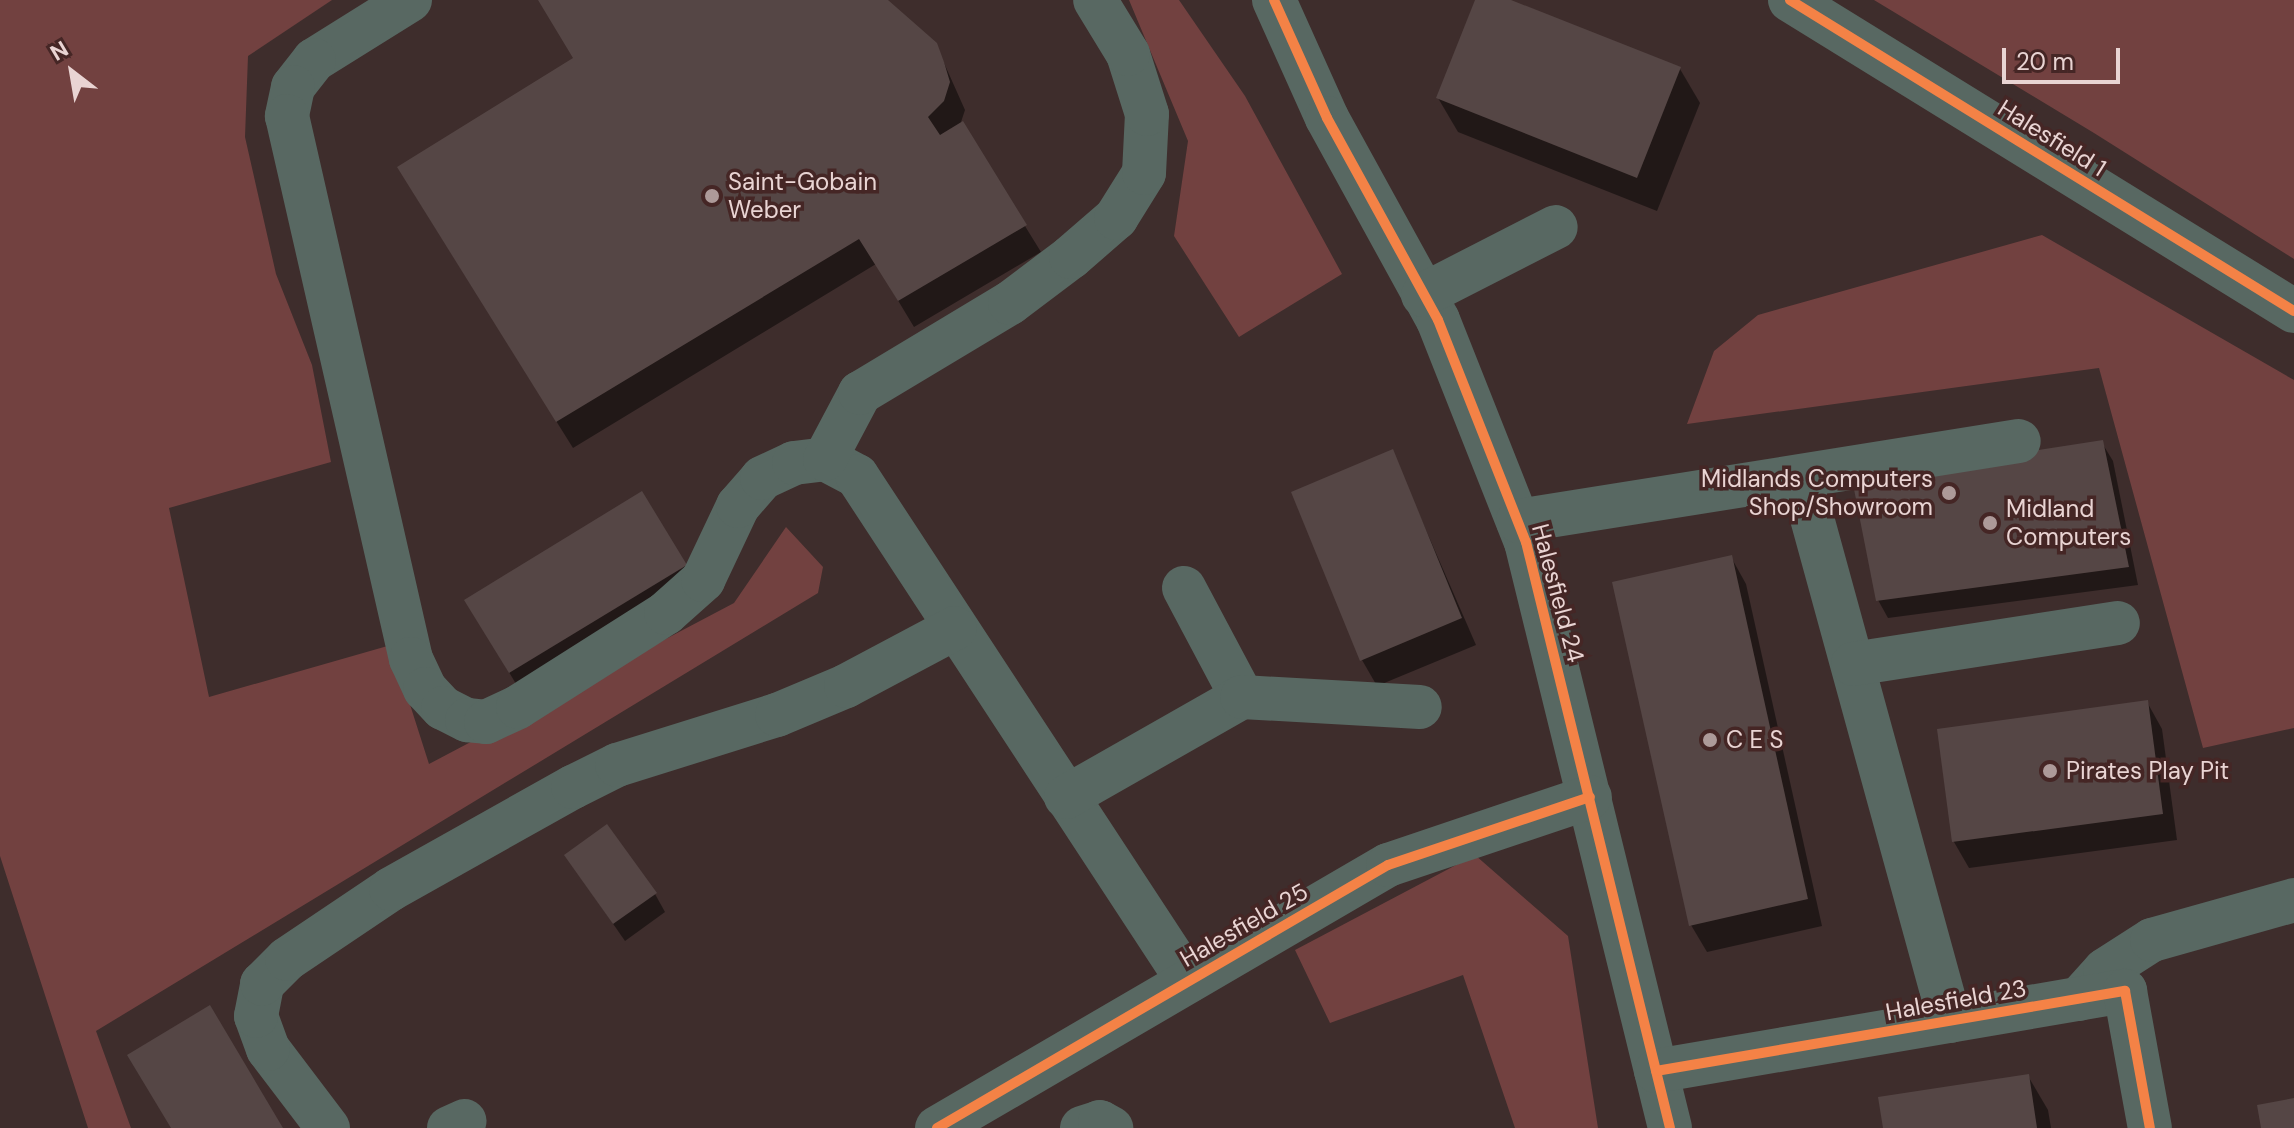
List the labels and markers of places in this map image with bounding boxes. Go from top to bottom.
place label: Saint-Gobain Weber [728,168,877,224]
marker: Saint-Gobain Weber [703,187,721,205]
place label: Midlands Computers Shop/Showroom [1701,465,1933,521]
marker: Midlands Computers Shop/Showroom [1940,484,1958,502]
place label: Midland Computers [2006,495,2131,551]
marker: Midland Computers [1981,514,1999,532]
place label: C E S [1726,726,1783,754]
marker: C E S [1701,731,1719,749]
place label: Pirates Play Pit [2066,757,2229,785]
marker: Pirates Play Pit [2041,762,2059,780]

